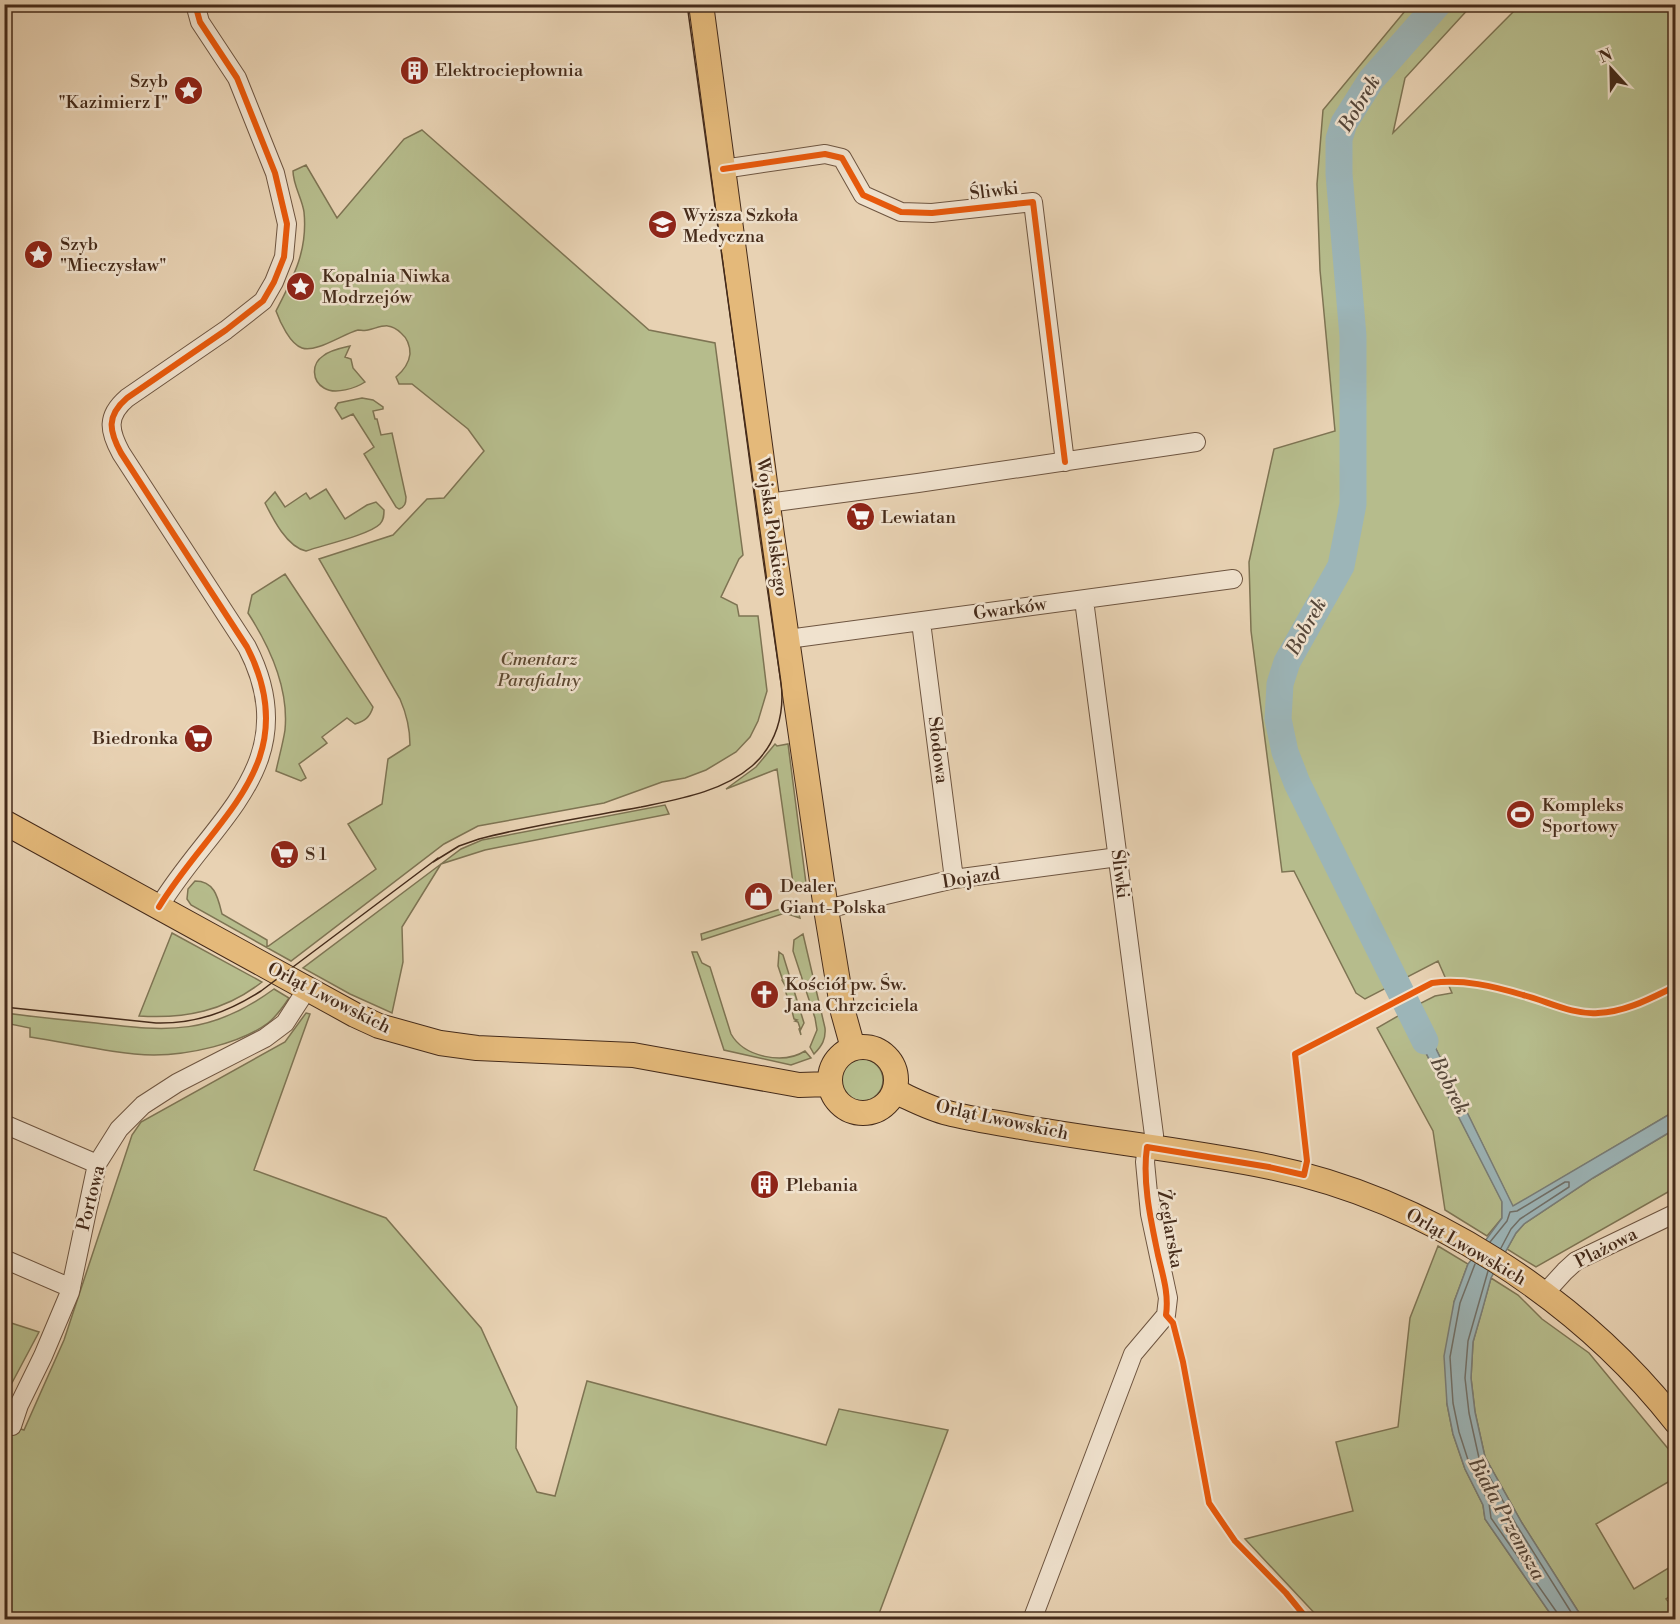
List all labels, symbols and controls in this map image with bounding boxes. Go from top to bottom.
north arrow [1581,39,1641,99]
text: N [1596,44,1616,68]
building icon: Elektrociepłownia [398,54,430,86]
place label: Elektrociepłownia [435,59,584,82]
place label: Szyb "Kazimierz I" [59,70,168,114]
water label: Bobrek [1333,71,1387,138]
place icon: Szyb "Kazimierz I" [173,75,205,107]
street label: Śliwki [968,177,1020,205]
place label: Wyższa Szkoła Medyczna [682,204,799,248]
school or university icon: Wyższa Szkoła Medyczna [646,209,678,241]
place label: Szyb "Mieczysław" [60,233,166,277]
place icon: Szyb "Mieczysław" [23,238,55,270]
place label: Kopalnia Niwka Modrzejów [322,265,451,309]
place icon: Kopalnia Niwka Modrzejów [285,270,317,302]
street label: Wojska Polskiego [751,455,793,598]
supermarket icon: Lewiatan [844,501,876,533]
place label: Lewiatan [881,506,956,529]
street label: Gwarków [972,592,1049,626]
water label: Bobrek [1281,594,1333,661]
park label: Cmentarz Parafialny [497,648,581,692]
street label: Słodowa [922,715,954,786]
supermarket icon: Biedronka [183,722,215,754]
place label: Biedronka [92,727,179,750]
place label: Kompleks Sportowy [1542,794,1624,838]
sports icon: Kompleks Sportowy [1505,799,1537,831]
supermarket icon: S 1 [268,838,300,870]
place label: S 1 [305,843,327,866]
street label: Śliwki [1106,848,1134,900]
street label: Dojazd [941,862,1002,894]
place label: Dealer Giant-Polska [780,875,887,919]
shop icon: Dealer Giant-Polska [743,880,775,912]
street label: Orląt Lwowskich [264,957,395,1039]
place label: Kościół pw. Św. Jana Chrzciciela [784,973,919,1017]
church icon: Kościół pw. Św. Jana Chrzciciela [748,978,780,1010]
water label: Bobrek [1423,1052,1474,1119]
street label: Orląt Lwowskich [933,1095,1071,1145]
street label: Portowa [72,1162,110,1233]
building icon: Plebania [749,1169,781,1201]
place label: Plebania [786,1174,859,1197]
street label: Żeglarska [1152,1188,1188,1271]
street label: Orląt Lwowskich [1402,1203,1531,1291]
street label: Plażowa [1571,1222,1642,1273]
water label: Biała Przemsza [1461,1452,1551,1586]

